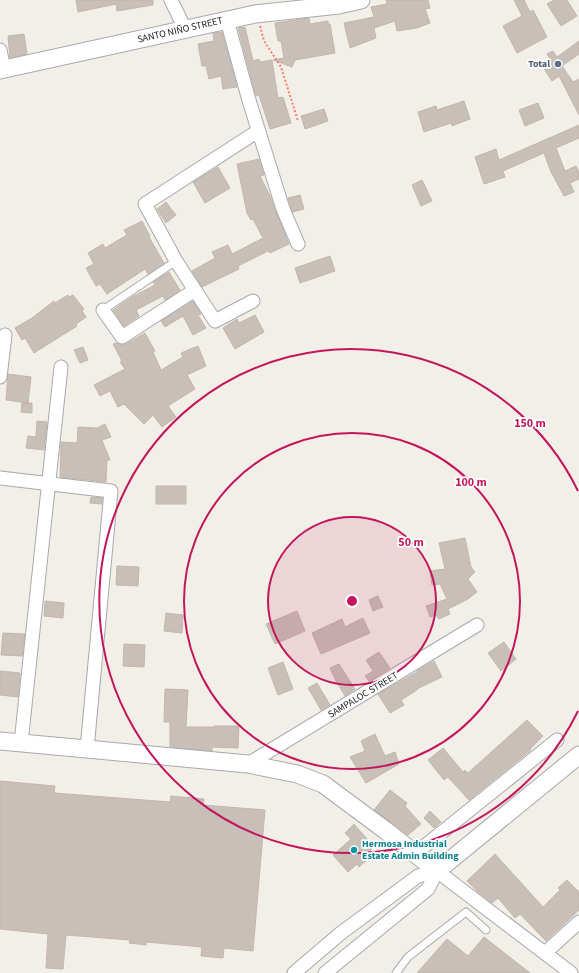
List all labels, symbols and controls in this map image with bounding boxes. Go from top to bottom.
street label: SANTO NIÑO STREET [136,13,225,47]
place label: Total [528,57,550,71]
marker: Total [553,59,563,69]
text: 150 m [514,415,546,432]
text: 100 m [455,474,487,491]
text: 50 m [398,534,424,551]
centre of rings [345,594,359,608]
street label: SAMPALOC STREET [325,668,401,722]
place label: Hermosa Industrial Estate Admin Building [362,837,459,863]
marker: Hermosa Industrial Estate Admin Building [349,845,359,855]

